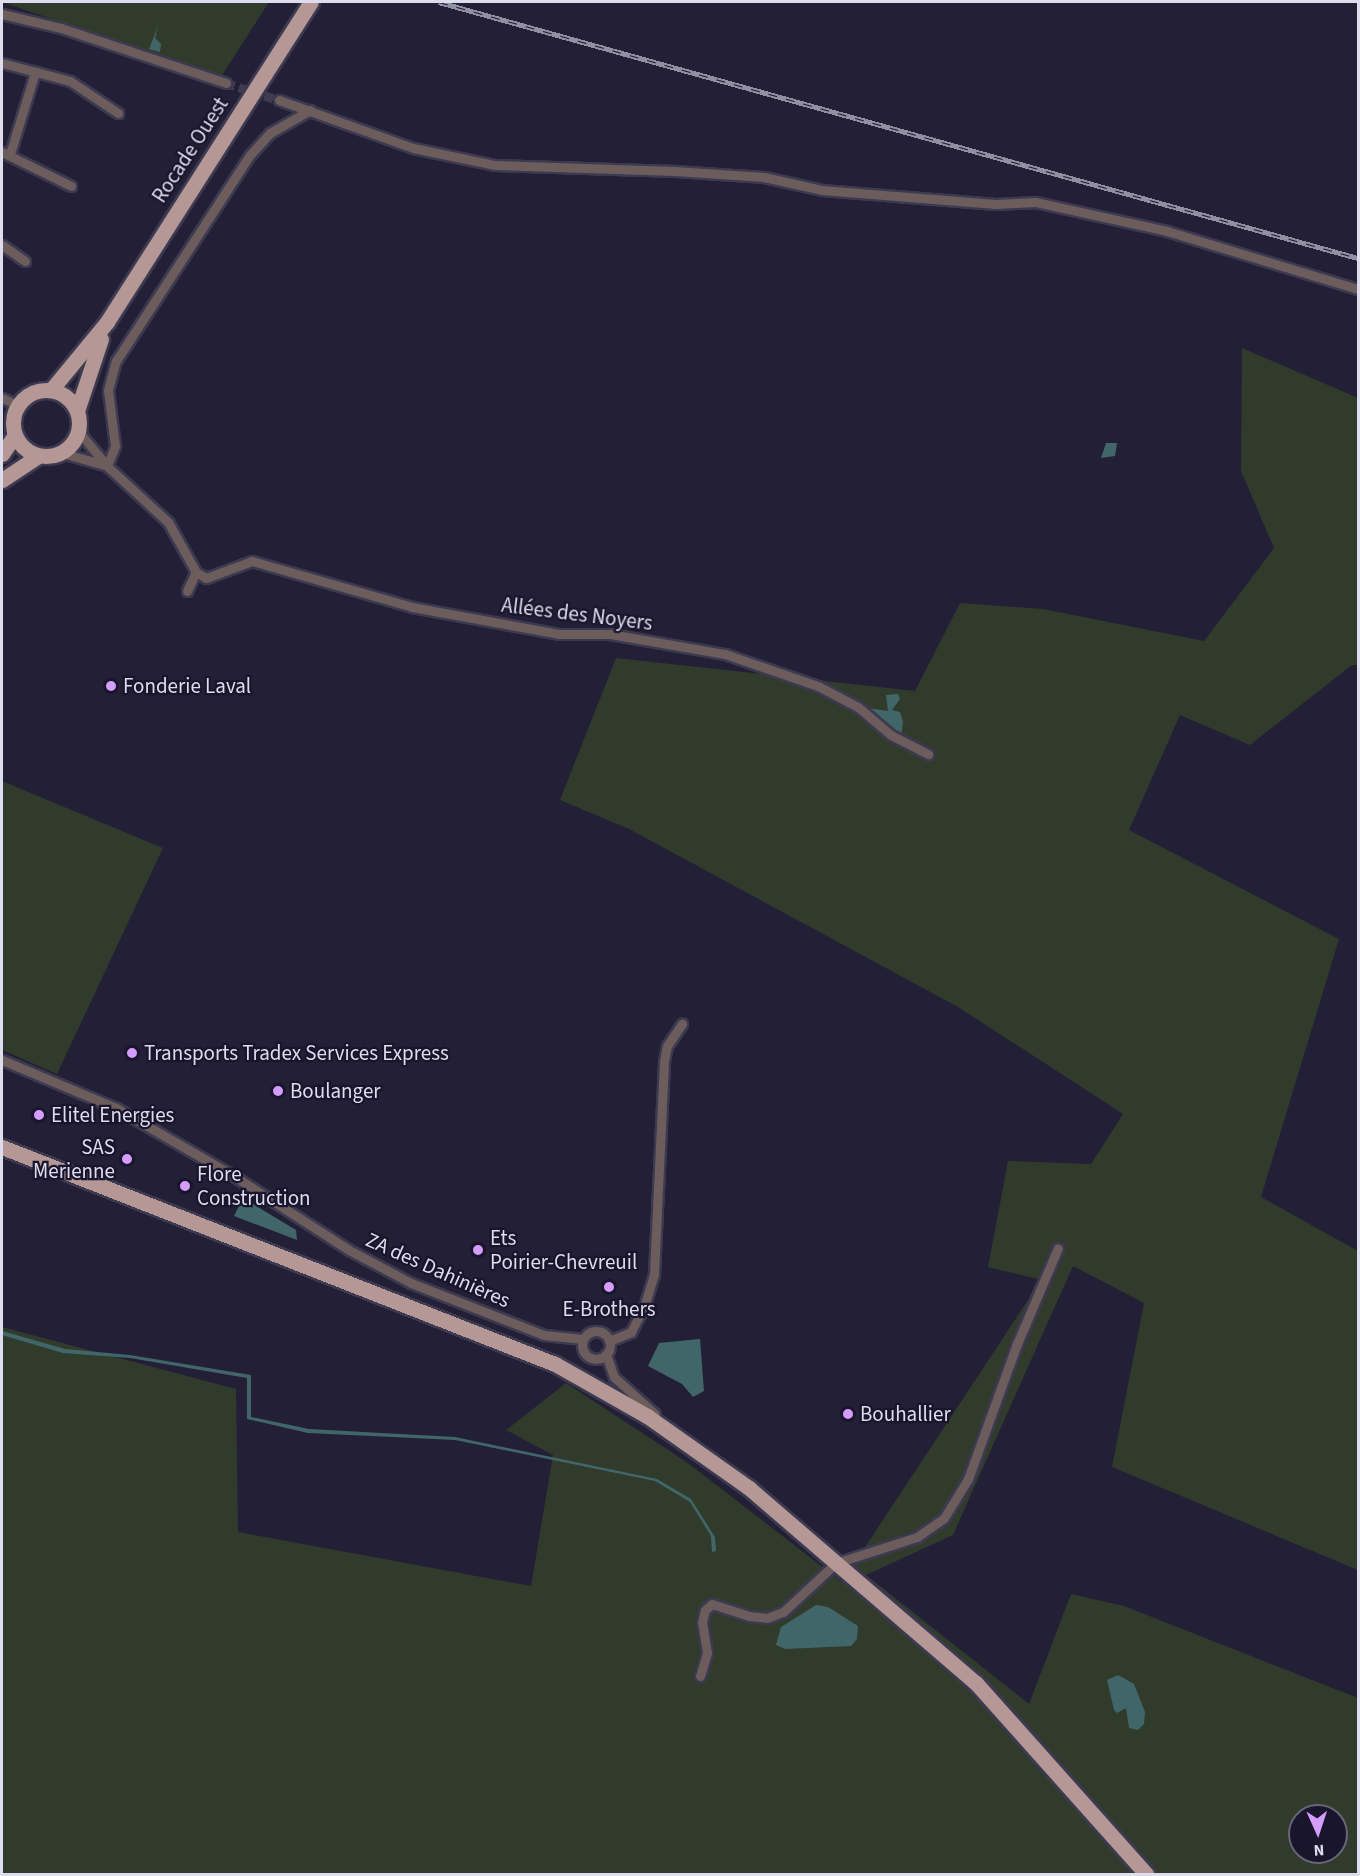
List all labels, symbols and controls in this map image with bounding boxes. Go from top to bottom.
street label: Rocade Ouest [147,93,233,207]
street label: Allées des Noyers [500,592,654,636]
place label: Fonderie Laval [123,673,251,699]
marker: Fonderie Laval [104,679,118,693]
place label: Transports Tradex Services Express [144,1040,449,1066]
marker: Transports Tradex Services Express [125,1046,139,1060]
place label: Boulanger [290,1078,381,1104]
marker: Boulanger [271,1084,285,1098]
place label: Elitel Energies [51,1102,174,1128]
marker: Elitel Energies [32,1108,46,1122]
place label: SAS Merienne [33,1134,115,1184]
marker: SAS Merienne [120,1152,134,1166]
place label: Flore Construction [197,1161,311,1211]
marker: Flore Construction [178,1179,192,1193]
place label: Ets Poirier-Chevreuil [490,1225,637,1275]
street label: ZA des Dahinières [362,1227,514,1313]
marker: Ets Poirier-Chevreuil [471,1243,485,1257]
marker: E-Brothers [602,1280,616,1294]
place label: E-Brothers [563,1296,655,1322]
place label: Bouhallier [860,1401,951,1427]
marker: Bouhallier [841,1407,855,1421]
north arrow [1288,1804,1348,1864]
text: N [1313,1839,1325,1861]

